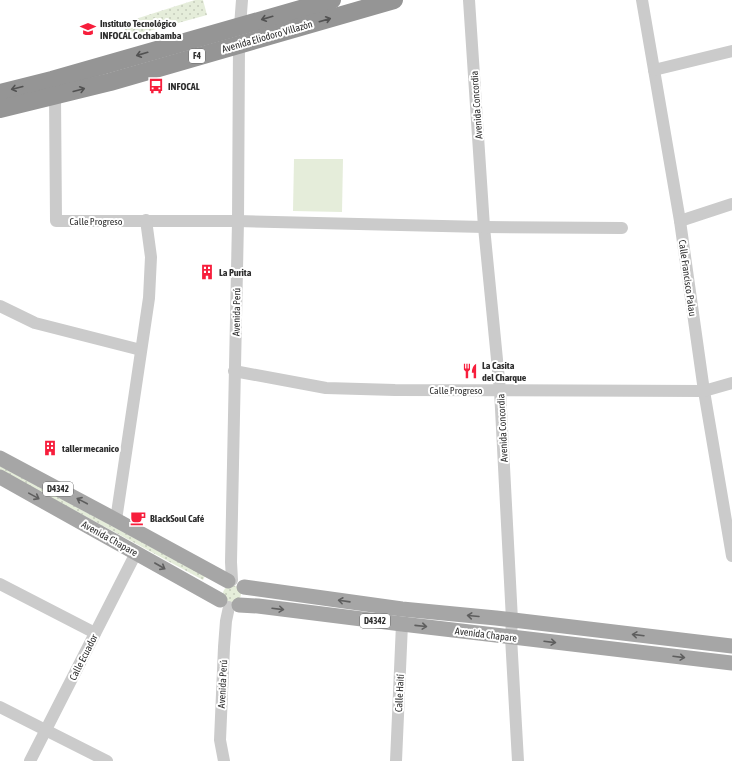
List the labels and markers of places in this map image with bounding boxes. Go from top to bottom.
place label: Instituto Tecnológico INFOCAL Cochabamba [100,18,182,41]
school or university icon: Instituto Tecnológico INFOCAL Cochabamba [79,20,97,38]
bus stop icon: INFOCAL [147,77,165,95]
place label: INFOCAL [168,81,200,92]
building icon: La Purita [198,263,216,281]
place label: La Purita [219,267,252,278]
place label: La Casita del Charque [482,360,527,383]
restaurant icon: La Casita del Charque [461,362,479,380]
building icon: taller mecanico [41,439,59,457]
place label: taller mecanico [61,443,119,454]
cafe icon: BlackSoul Café [129,509,147,527]
place label: BlackSoul Café [150,513,205,524]

